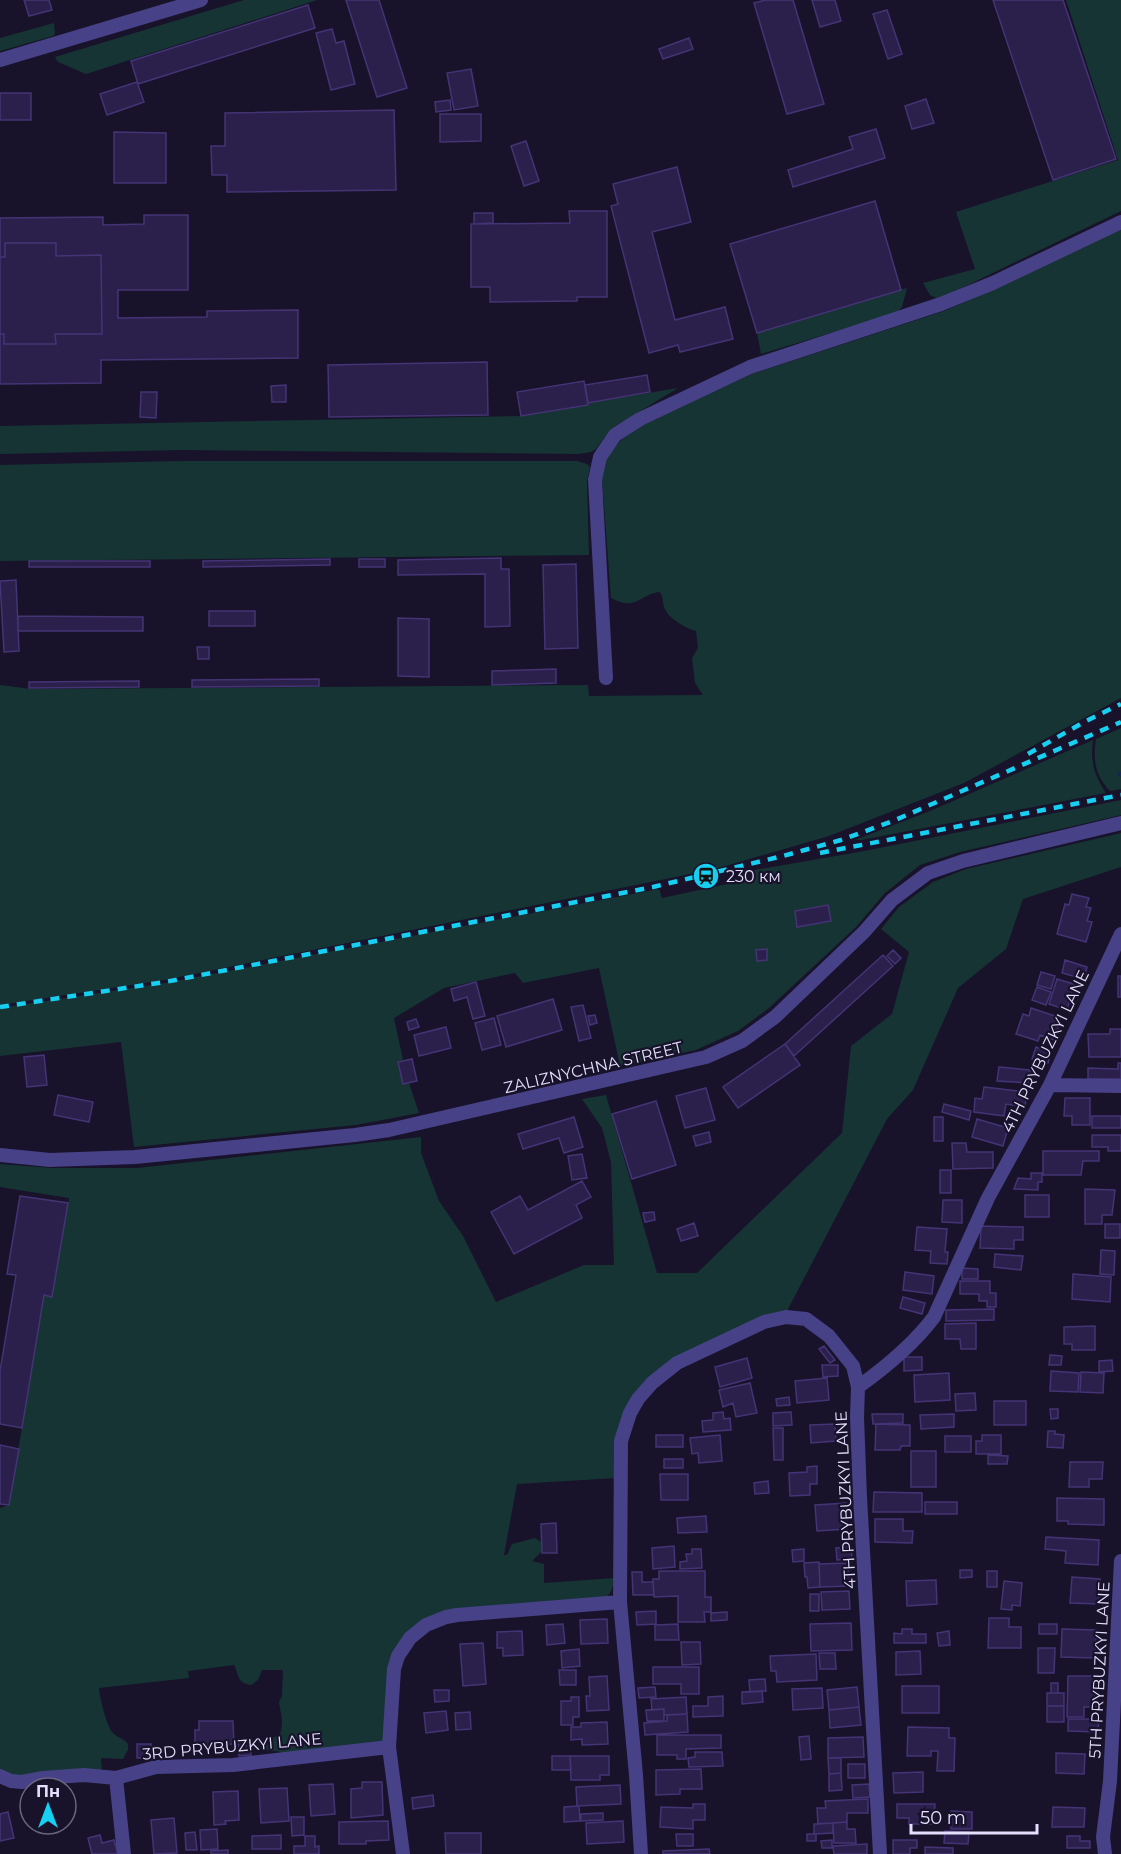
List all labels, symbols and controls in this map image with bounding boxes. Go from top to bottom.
station icon: 230 км [691,861,721,891]
place label: 230 км [726,867,781,886]
street label: 4TH PRYBUZKYI LANE [998,967,1093,1135]
street label: ZALIZNYCHNA STREET [502,1037,685,1097]
street label: 4TH PRYBUZKYI LANE [831,1411,860,1589]
street label: 5TH PRYBUZKYI LANE [1085,1581,1114,1759]
street label: 3RD PRYBUZKYI LANE [142,1729,323,1764]
north arrow [18,1776,78,1836]
text: Пн [36,1782,60,1801]
scale bar [911,1797,1037,1835]
text: 50 m [920,1807,966,1829]

